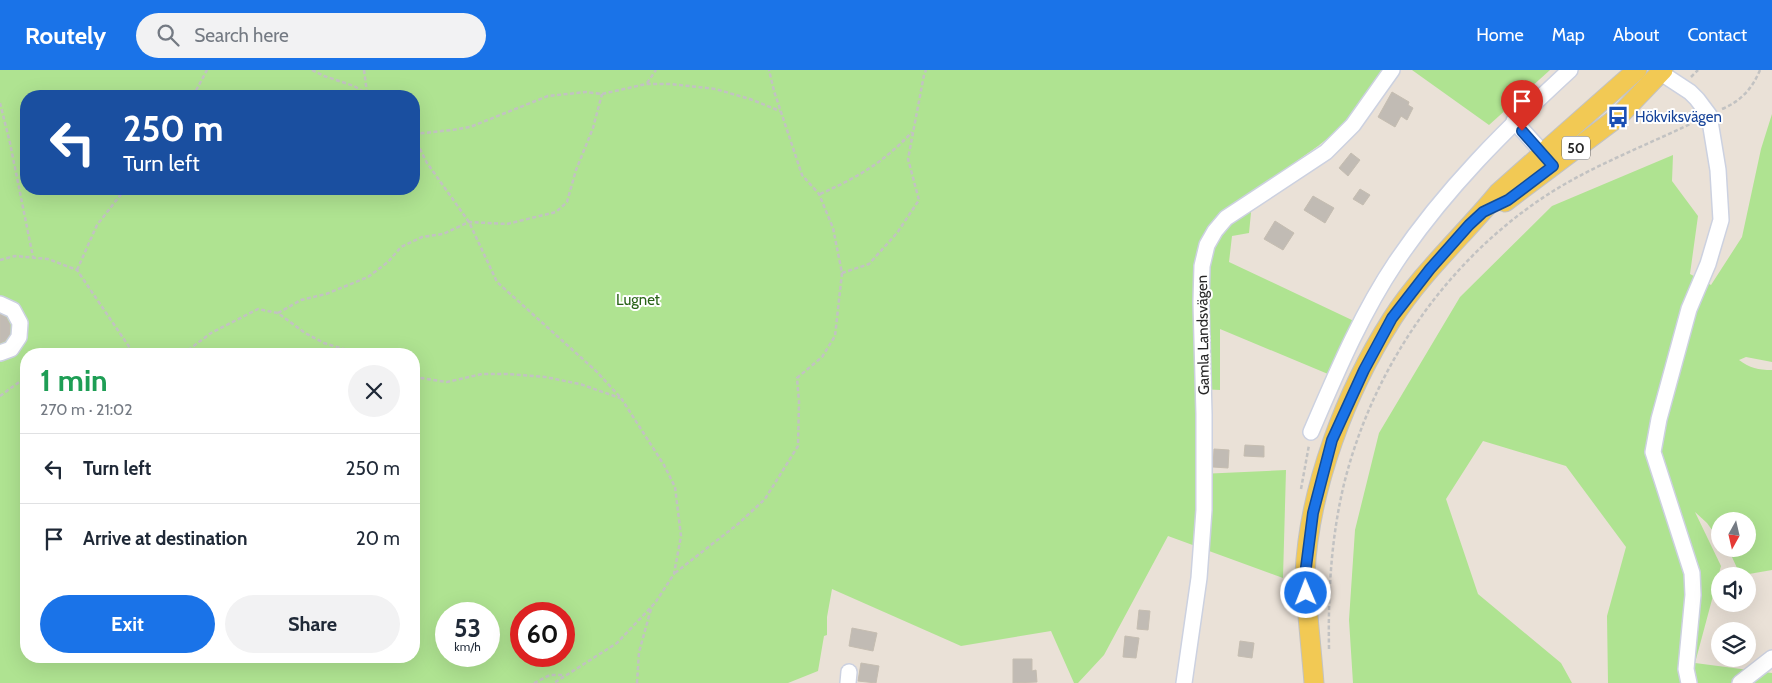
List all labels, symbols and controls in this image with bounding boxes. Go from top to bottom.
search box [136,13,486,58]
text: Routely [25,21,106,50]
icon: search [154,21,182,49]
text: Search here [194,24,289,47]
text: Home [1476,24,1524,46]
text: Map [1552,24,1585,46]
text: About [1613,24,1659,46]
text: Contact [1687,24,1747,46]
pin [1501,80,1543,131]
icon: arrive [1508,87,1536,115]
bus stop icon: Hökviksvägen [1605,104,1631,130]
text: 250 m [123,107,223,150]
place label: Hökviksvägen [1635,108,1722,126]
icon: left [40,110,105,175]
road number: 50 [1562,136,1590,160]
text: Turn left [123,150,200,177]
street label: Gamla Landsvägen [1193,275,1213,395]
park label: Lugnet [616,291,660,309]
text: 1 min [40,362,108,399]
button: close [348,365,400,417]
text: 270 m · 21:02 [40,400,133,419]
icon: left [40,455,68,483]
text: Turn left [83,457,151,480]
text: 250 m [346,457,400,480]
north arrow [1711,512,1756,558]
map controls [1711,512,1756,667]
icon: arrive [40,525,68,553]
text: Arrive at destination [83,527,247,550]
text: 20 m [356,527,400,550]
position arrow [1279,566,1331,618]
button: sound [1711,567,1756,612]
button: Exit [40,595,215,653]
button: Share [225,595,400,653]
speed limit sign: 60 [510,602,575,667]
text: 53 [454,613,481,643]
button: layers [1711,622,1756,667]
text: km/h [454,639,481,654]

